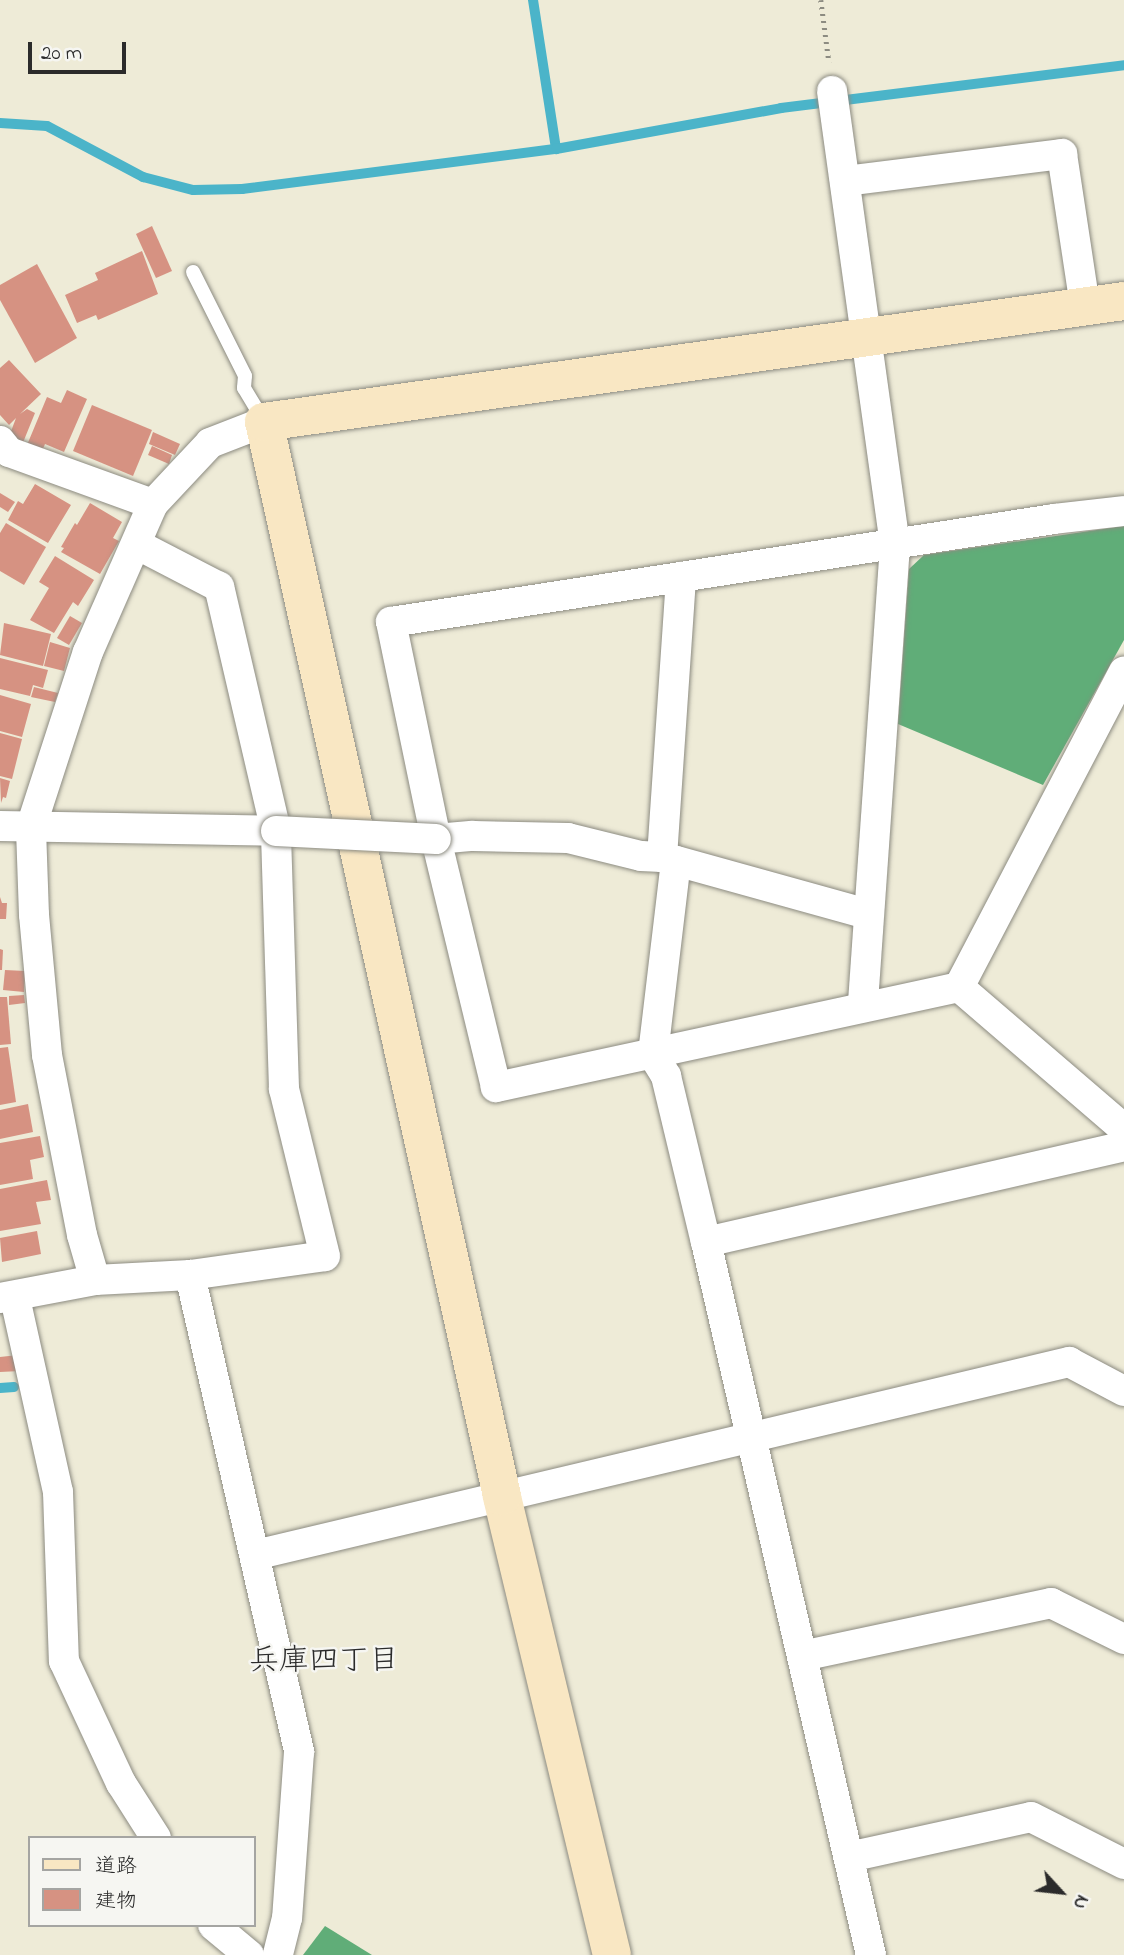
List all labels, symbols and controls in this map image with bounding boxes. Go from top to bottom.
scale bar [32,28,130,72]
text: 20 m [41,39,82,69]
district label: 兵庫四丁目 [249,1644,399,1680]
legend [28,1836,256,1927]
text: 道路 [95,1852,137,1882]
north arrow [1026,1857,1096,1927]
text: 建物 [95,1887,137,1917]
text: N [1065,1890,1095,1914]

